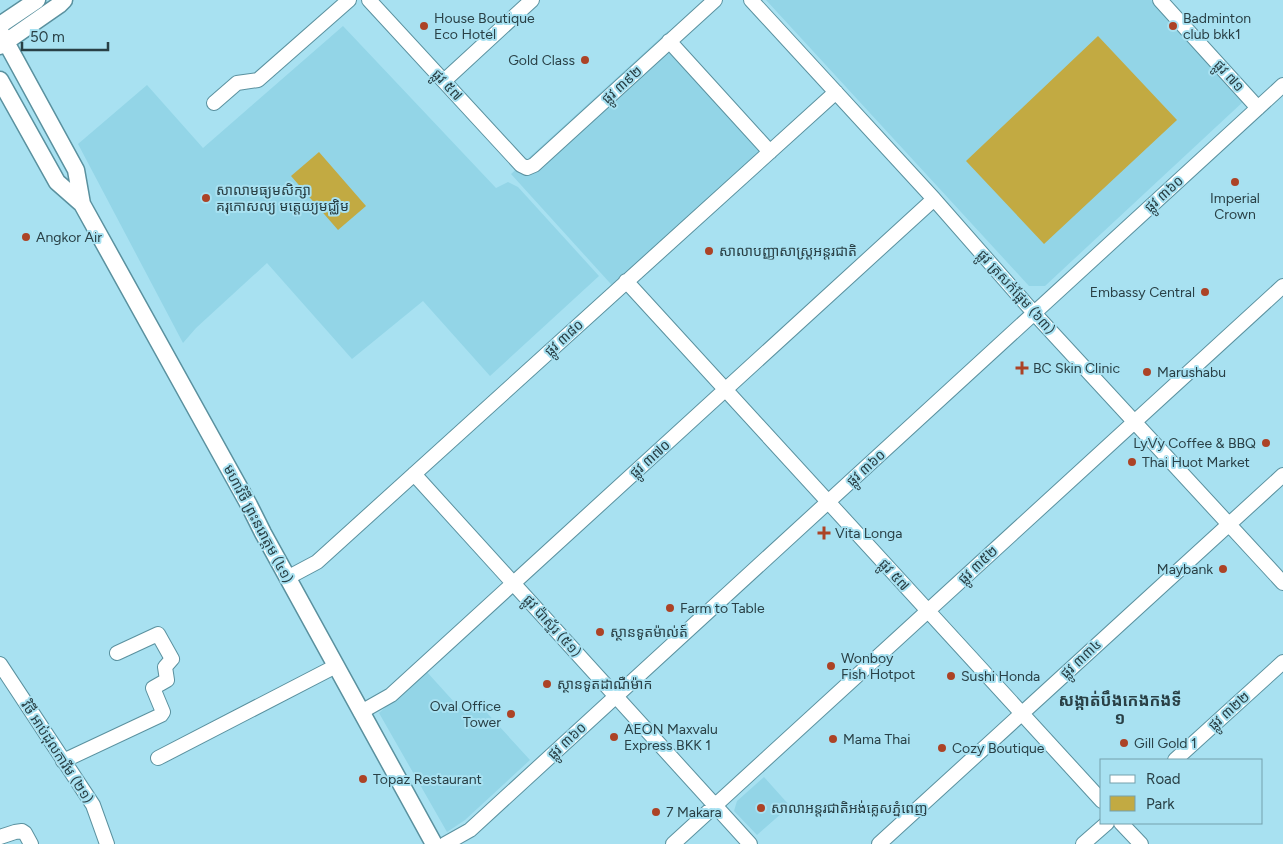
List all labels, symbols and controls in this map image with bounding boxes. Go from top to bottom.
place label: House Boutique Eco Hotel [434,10,535,43]
place label: Badminton club bkk1 [1183,10,1251,43]
scale bar [22,20,109,52]
marker: House Boutique Eco Hotel [418,20,430,32]
marker: Badminton club bkk1 [1167,20,1179,32]
text: 50 m [30,28,65,46]
place label: Gold Class [508,52,575,69]
marker: Gold Class [579,54,591,66]
street label: ផ្លូវ ៧១ [1208,57,1248,97]
street label: ផ្លូវ ៣៩២ [598,62,648,110]
street label: ផ្លូវ ៥៧ [426,66,466,106]
street label: ផ្លូវ ៣៦០ [1141,172,1189,218]
marker: Imperial Crown [1229,176,1241,188]
place label: សាលាមធ្យមសិក្សា គរុកោសល្យ មត្តេយ្យមជ្ឈិម [216,182,349,215]
place label: Imperial Crown [1210,190,1260,223]
marker: សាលាមធ្យមសិក្សា គរុកោសល្យ មត្តេយ្យមជ្ឈិម [200,192,212,204]
place label: Angkor Air [36,229,102,246]
marker: Angkor Air [20,231,32,243]
place label: សាលាបញ្ញាសាស្ត្រអន្តរជាតិ [719,243,857,260]
marker: សាលាបញ្ញាសាស្ត្រអន្តរជាតិ [703,245,715,257]
street label: ផ្លូវ ត្រសក់ផ្អែម (៦៣) [971,246,1058,340]
place label: Embassy Central [1090,284,1195,301]
marker: Embassy Central [1199,286,1211,298]
street label: ផ្លូវ ៣៨០ [541,316,589,362]
place label: BC Skin Clinic [1033,360,1120,377]
marker: BC Skin Clinic [1015,361,1029,375]
place label: Marushabu [1157,364,1226,381]
marker: Marushabu [1141,366,1153,378]
place label: LyVy Coffee & BBQ [1133,435,1256,452]
street label: ផ្លូវ ៣៧០ [626,436,676,484]
marker: LyVy Coffee & BBQ [1260,437,1272,449]
street label: ផ្លូវ ៣៦០ [843,446,891,492]
place label: Thai Huot Market [1142,454,1250,471]
marker: Thai Huot Market [1126,456,1138,468]
street label: មហាវិថី ព្រះនរោត្តម (៤១) [219,462,297,586]
place label: Vita Longa [835,525,902,542]
marker: Vita Longa [817,526,831,540]
street label: ផ្លូវ ៣៥២ [955,542,1004,590]
street label: ផ្លូវ ៥៧ [873,556,913,596]
place label: Maybank [1157,561,1213,578]
marker: Maybank [1217,563,1229,575]
street label: ផ្លូវ ប៉ាស្ទ័រ (៥១) [517,591,584,663]
place label: Farm to Table [680,600,765,617]
marker: Farm to Table [664,602,676,614]
place label: ស្ថានទូតម៉ាល់ត៍ [610,624,688,641]
marker: ស្ថានទូតម៉ាល់ត៍ [594,626,606,638]
street label: ផ្លូវ ៣៣៤ [1057,636,1107,685]
place label: Wonboy Fish Hotpot [841,650,915,683]
marker: Wonboy Fish Hotpot [825,660,837,672]
place label: Sushi Honda [961,668,1040,685]
marker: Sushi Honda [945,670,957,682]
place label: ស្ថានទូតដាណឺម៉ាក [557,676,652,693]
marker: ស្ថានទូតដាណឺម៉ាក [541,678,553,690]
street label: ផ្លូវ ៣២២ [1205,688,1255,736]
district label: សង្កាត់បឹងកេងកងទី ១ [1058,690,1182,728]
street label: វិថី អាប់ដុលការីម (២១) [17,697,97,807]
place label: Oval Office Tower [430,698,501,731]
marker: Oval Office Tower [505,708,517,720]
street label: ផ្លូវ ៣៦០ [544,719,592,765]
place label: AEON Maxvalu Express BKK 1 [624,721,718,754]
marker: AEON Maxvalu Express BKK 1 [608,731,620,743]
place label: Mama Thai [843,731,910,748]
marker: Mama Thai [827,733,839,745]
place label: Gill Gold 1 [1134,735,1197,752]
marker: Gill Gold 1 [1118,737,1130,749]
place label: Cozy Boutique [952,740,1045,757]
marker: Cozy Boutique [936,742,948,754]
legend [1100,759,1263,824]
text: Road [1146,770,1181,788]
place label: Topaz Restaurant [373,771,482,788]
marker: Topaz Restaurant [357,773,369,785]
text: Park [1146,795,1175,813]
place label: សាលាអន្តរជាតិអង់គ្លេសភ្នំពេញ [771,800,928,817]
marker: សាលាអន្តរជាតិអង់គ្លេសភ្នំពេញ [755,802,767,814]
place label: 7 Makara [666,804,722,821]
marker: 7 Makara [650,806,662,818]

